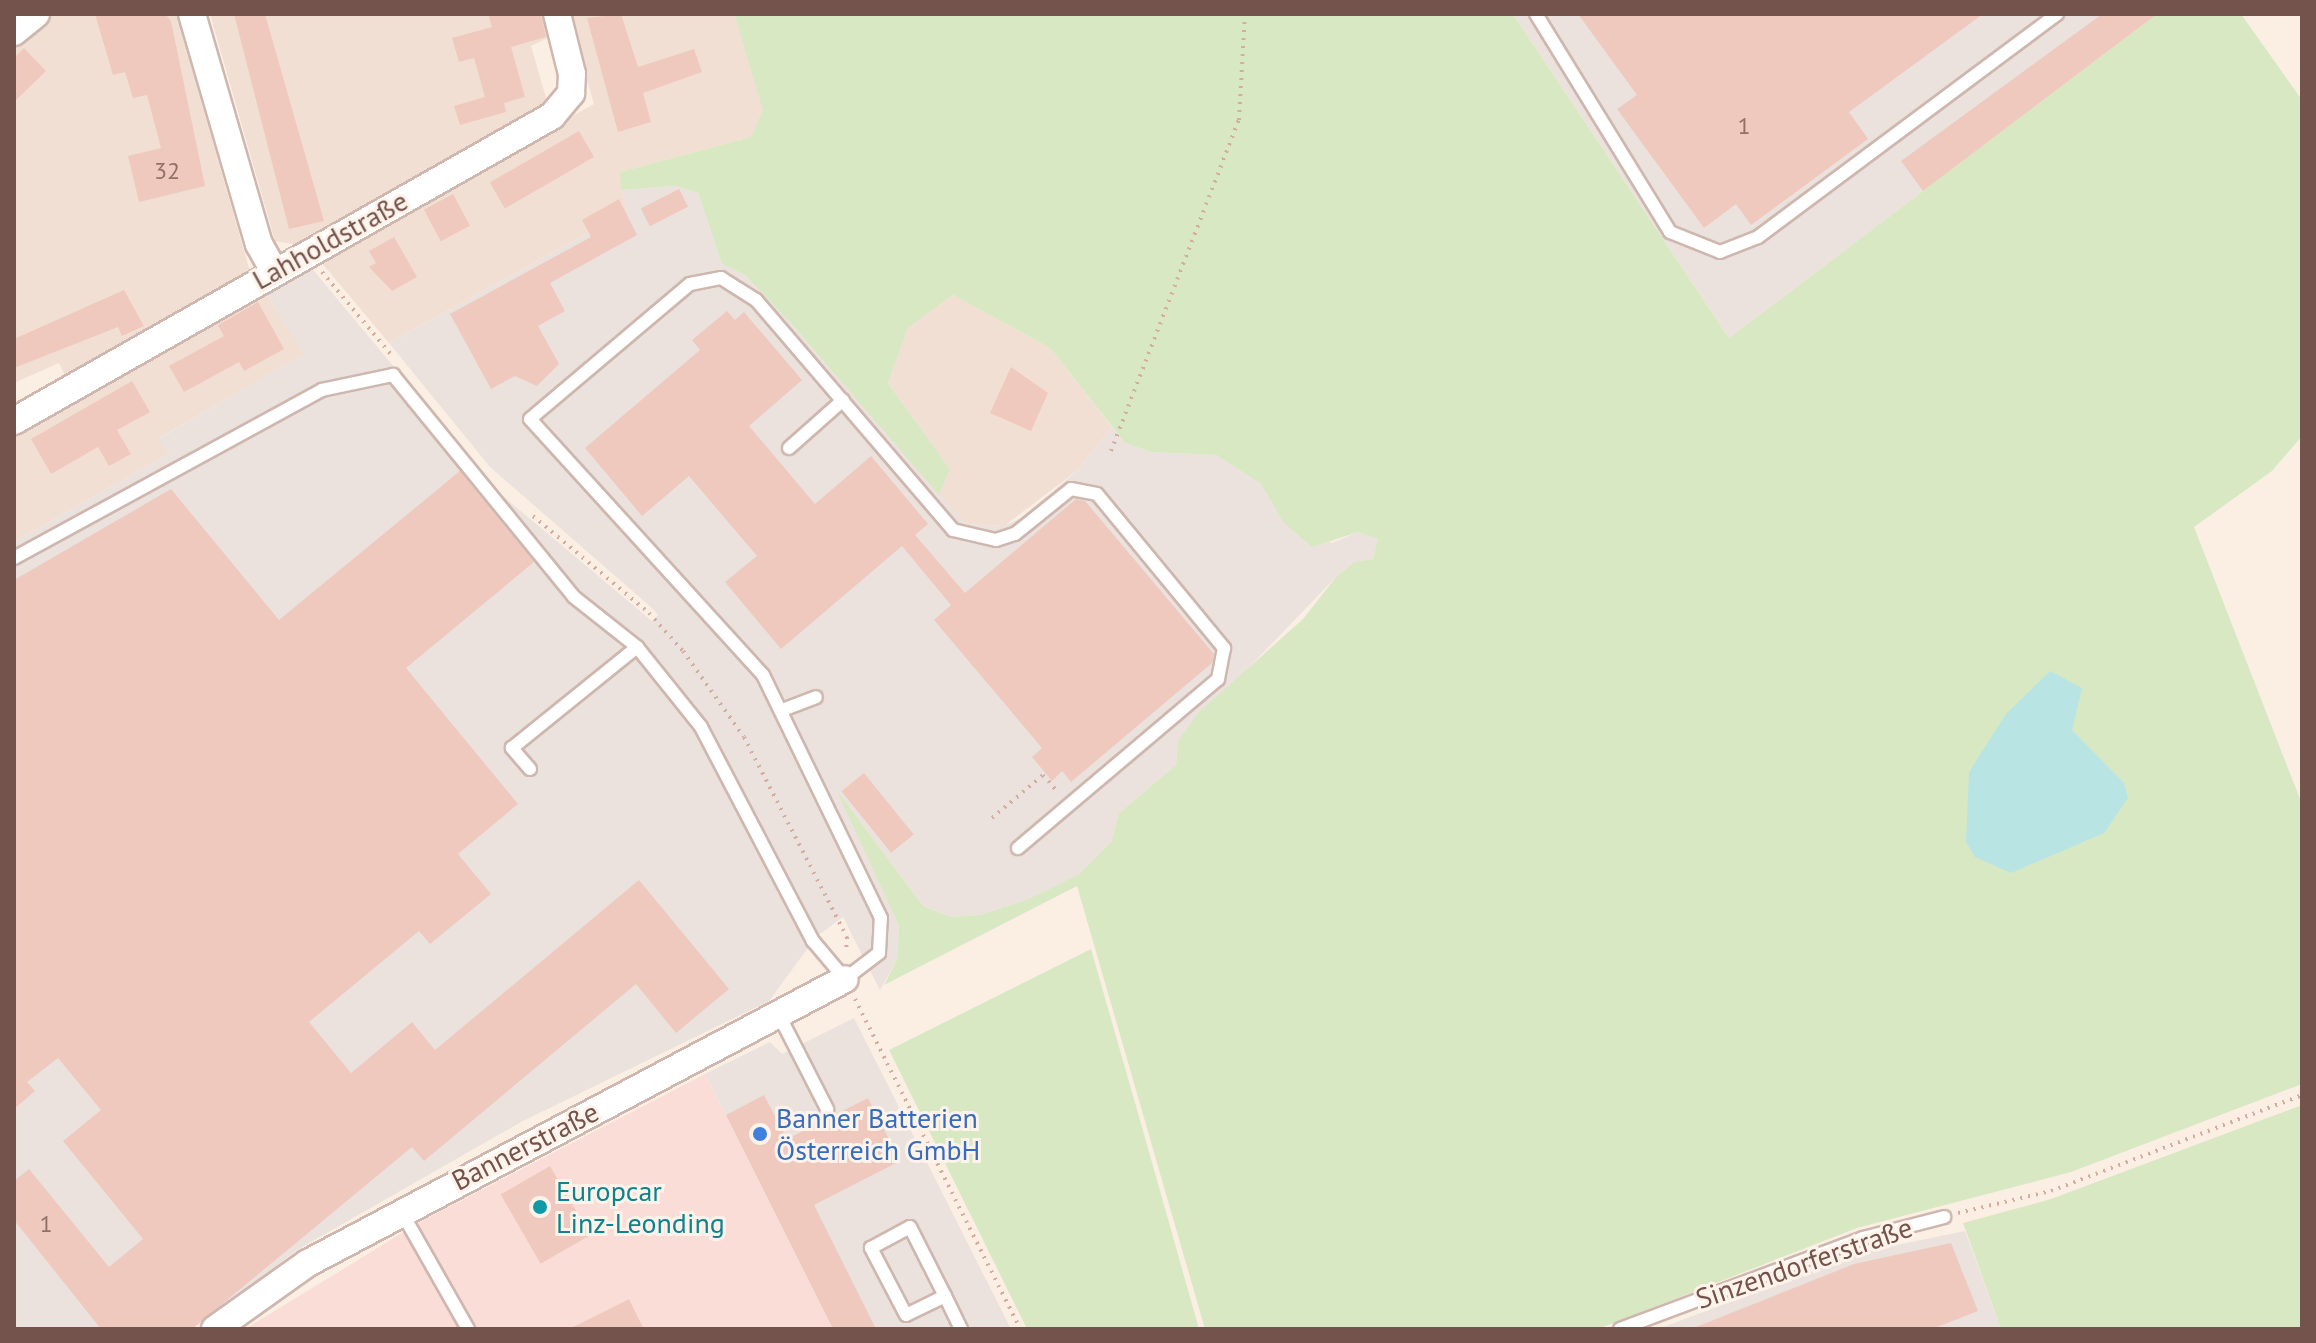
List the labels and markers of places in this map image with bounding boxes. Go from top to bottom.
place label: Banner Batterien Österreich GmbH [776,1101,980,1167]
marker: Banner Batterien Österreich GmbH [751,1125,769,1143]
place label: Europcar Linz-Leonding [556,1174,725,1240]
marker: Europcar Linz-Leonding [531,1198,549,1216]

